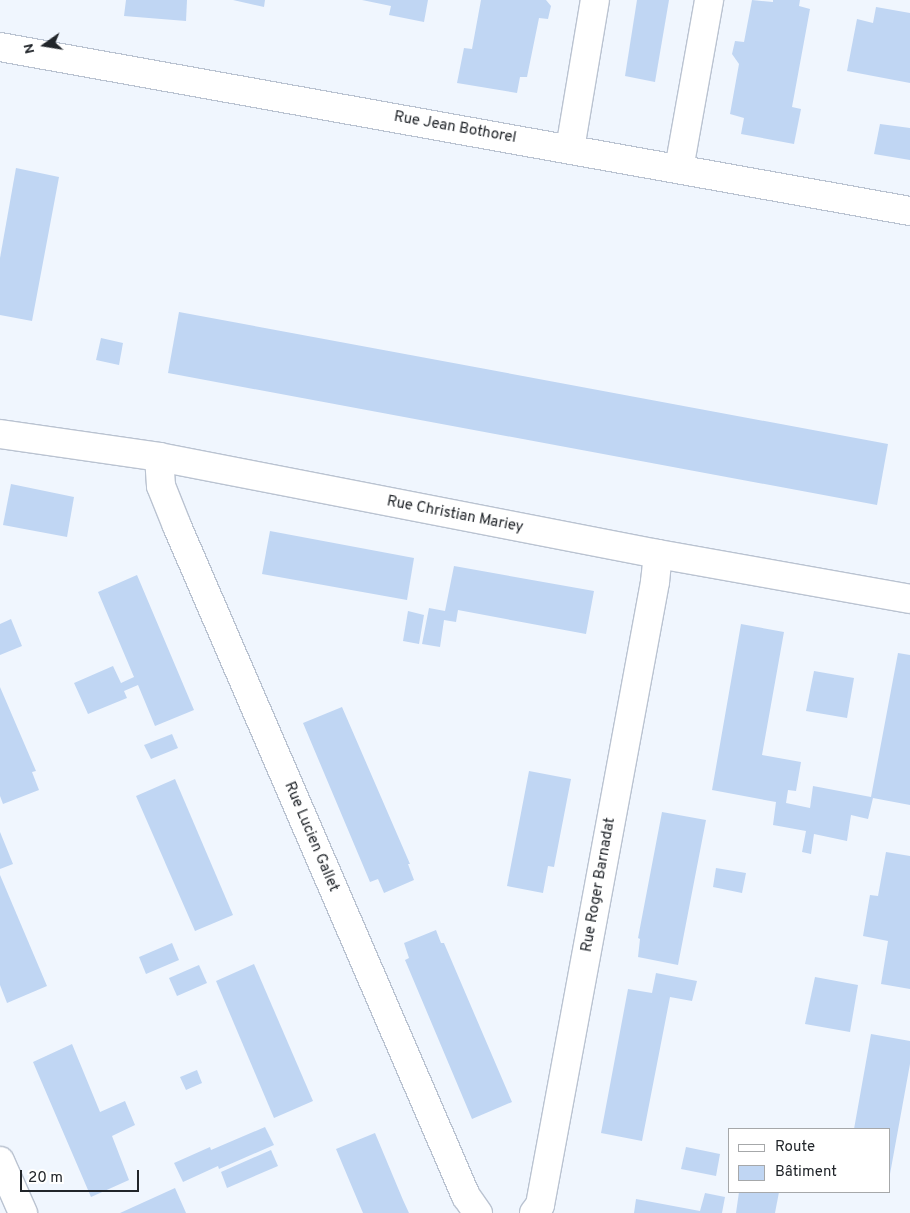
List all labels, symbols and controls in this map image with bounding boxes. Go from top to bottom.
north arrow [20,20,70,70]
text: N [20,42,39,55]
street label: Rue Jean Bothorel [392,108,518,148]
street label: Rue Christian Mariey [385,493,525,537]
street label: Rue Lucien Gallet [280,779,342,895]
street label: Rue Roger Barnadat [578,816,620,954]
legend [728,1128,890,1193]
text: Route [775,1138,815,1157]
scale bar [22,1160,141,1192]
text: Bâtiment [775,1163,837,1182]
text: 20 m [28,1169,63,1188]

